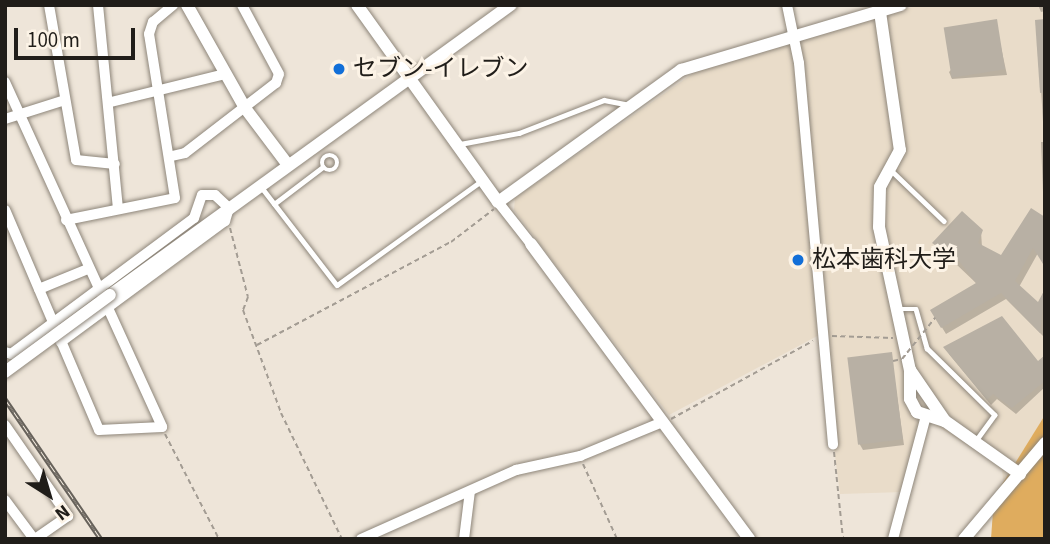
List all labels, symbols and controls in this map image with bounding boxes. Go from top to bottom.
scale bar [18,14,138,58]
text: 100 m [27,25,80,55]
place label: セブン-イレブン [353,55,528,83]
marker: セブン-イレブン [331,61,347,77]
place label: 松本歯科大学 [812,246,956,274]
marker: 松本歯科大学 [790,252,806,268]
north arrow [14,460,84,530]
text: N [49,498,75,527]

